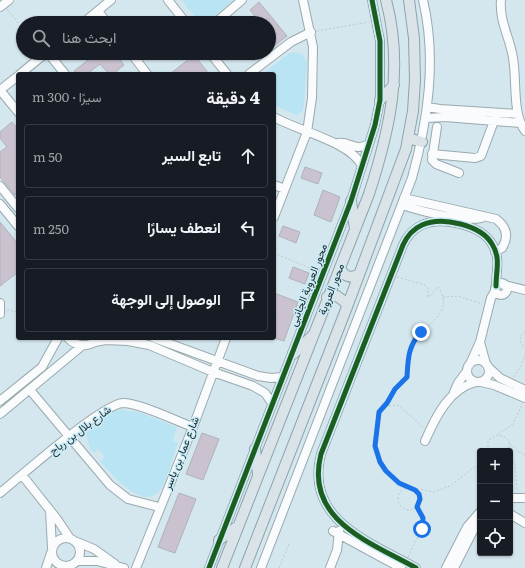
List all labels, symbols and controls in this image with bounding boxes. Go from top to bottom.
search box [16,16,276,60]
text: ابحث هنا [62,25,116,48]
icon: search [30,27,52,49]
text: 4 دقيقة [206,84,260,109]
text: سيرًا · 300 m [32,87,101,106]
text: تابع السير [162,143,221,166]
icon: ahead [237,145,259,167]
text: 50 m [33,147,62,166]
text: انعطف يسارًا [147,215,221,238]
icon: left [237,217,259,239]
text: 250 m [33,219,69,238]
street label: محور العروبة الجانبى [286,242,330,328]
street label: محور العروبة [315,261,347,317]
text: الوصول إلى الوجهة [111,287,221,310]
icon: arrive [237,289,259,311]
route end [412,323,430,341]
street label: شارع بلال بن رباح [45,400,115,459]
street label: شارع عمار بن ياسر [158,413,203,493]
map controls [477,448,513,556]
button: + [477,448,513,484]
button: − [477,484,513,520]
route start [413,520,431,538]
button: locate [477,520,513,556]

